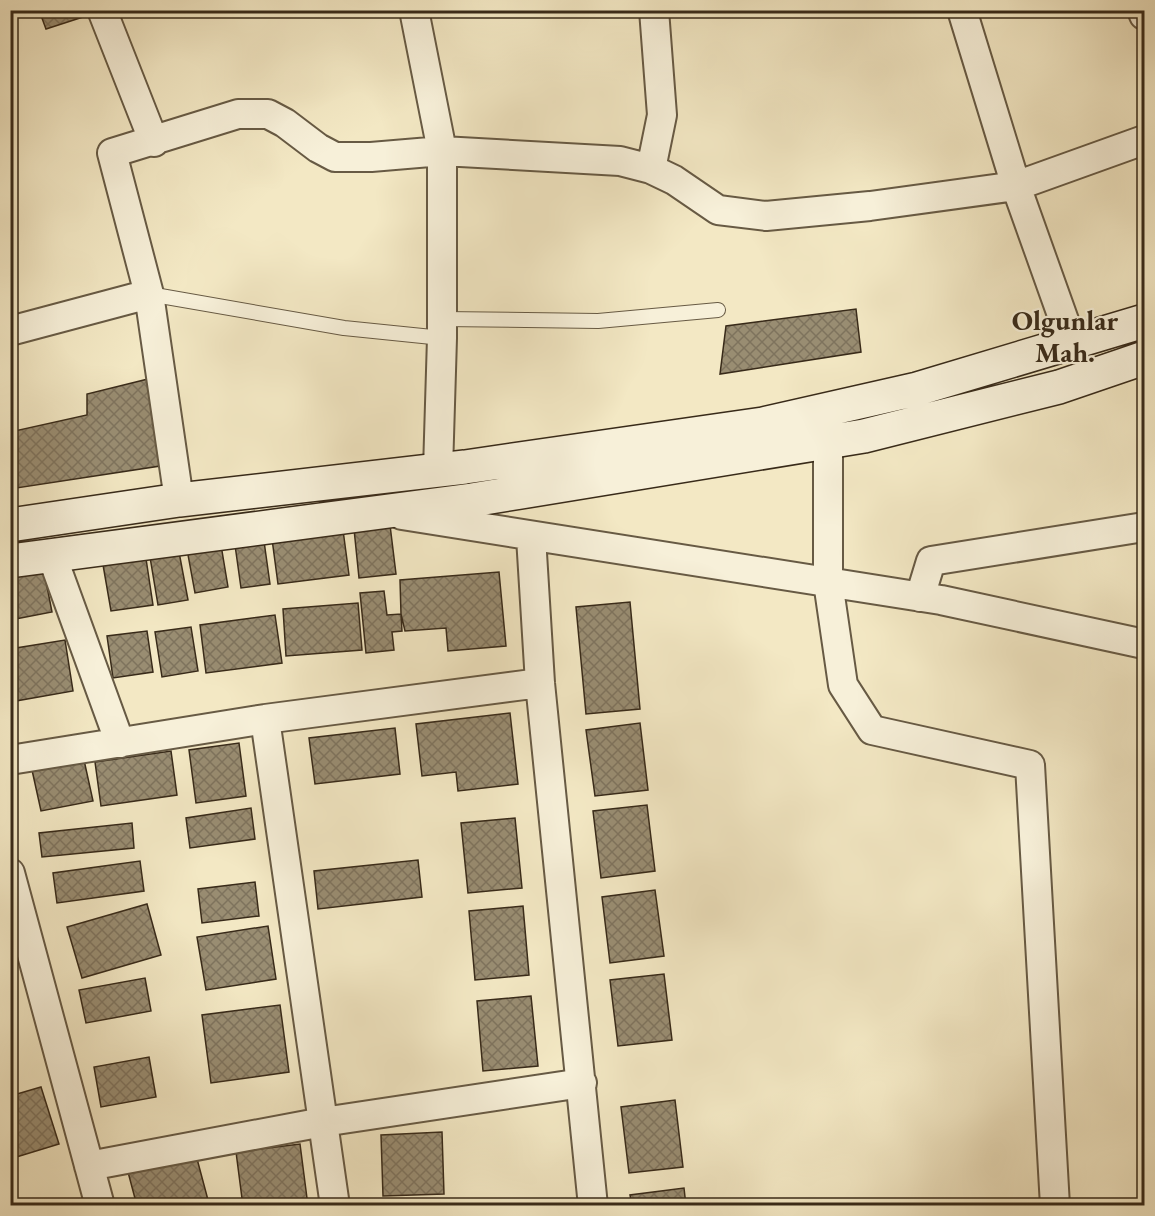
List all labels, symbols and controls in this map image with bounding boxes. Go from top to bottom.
district label: Olgunlar Mah. [1012,302,1119,370]

